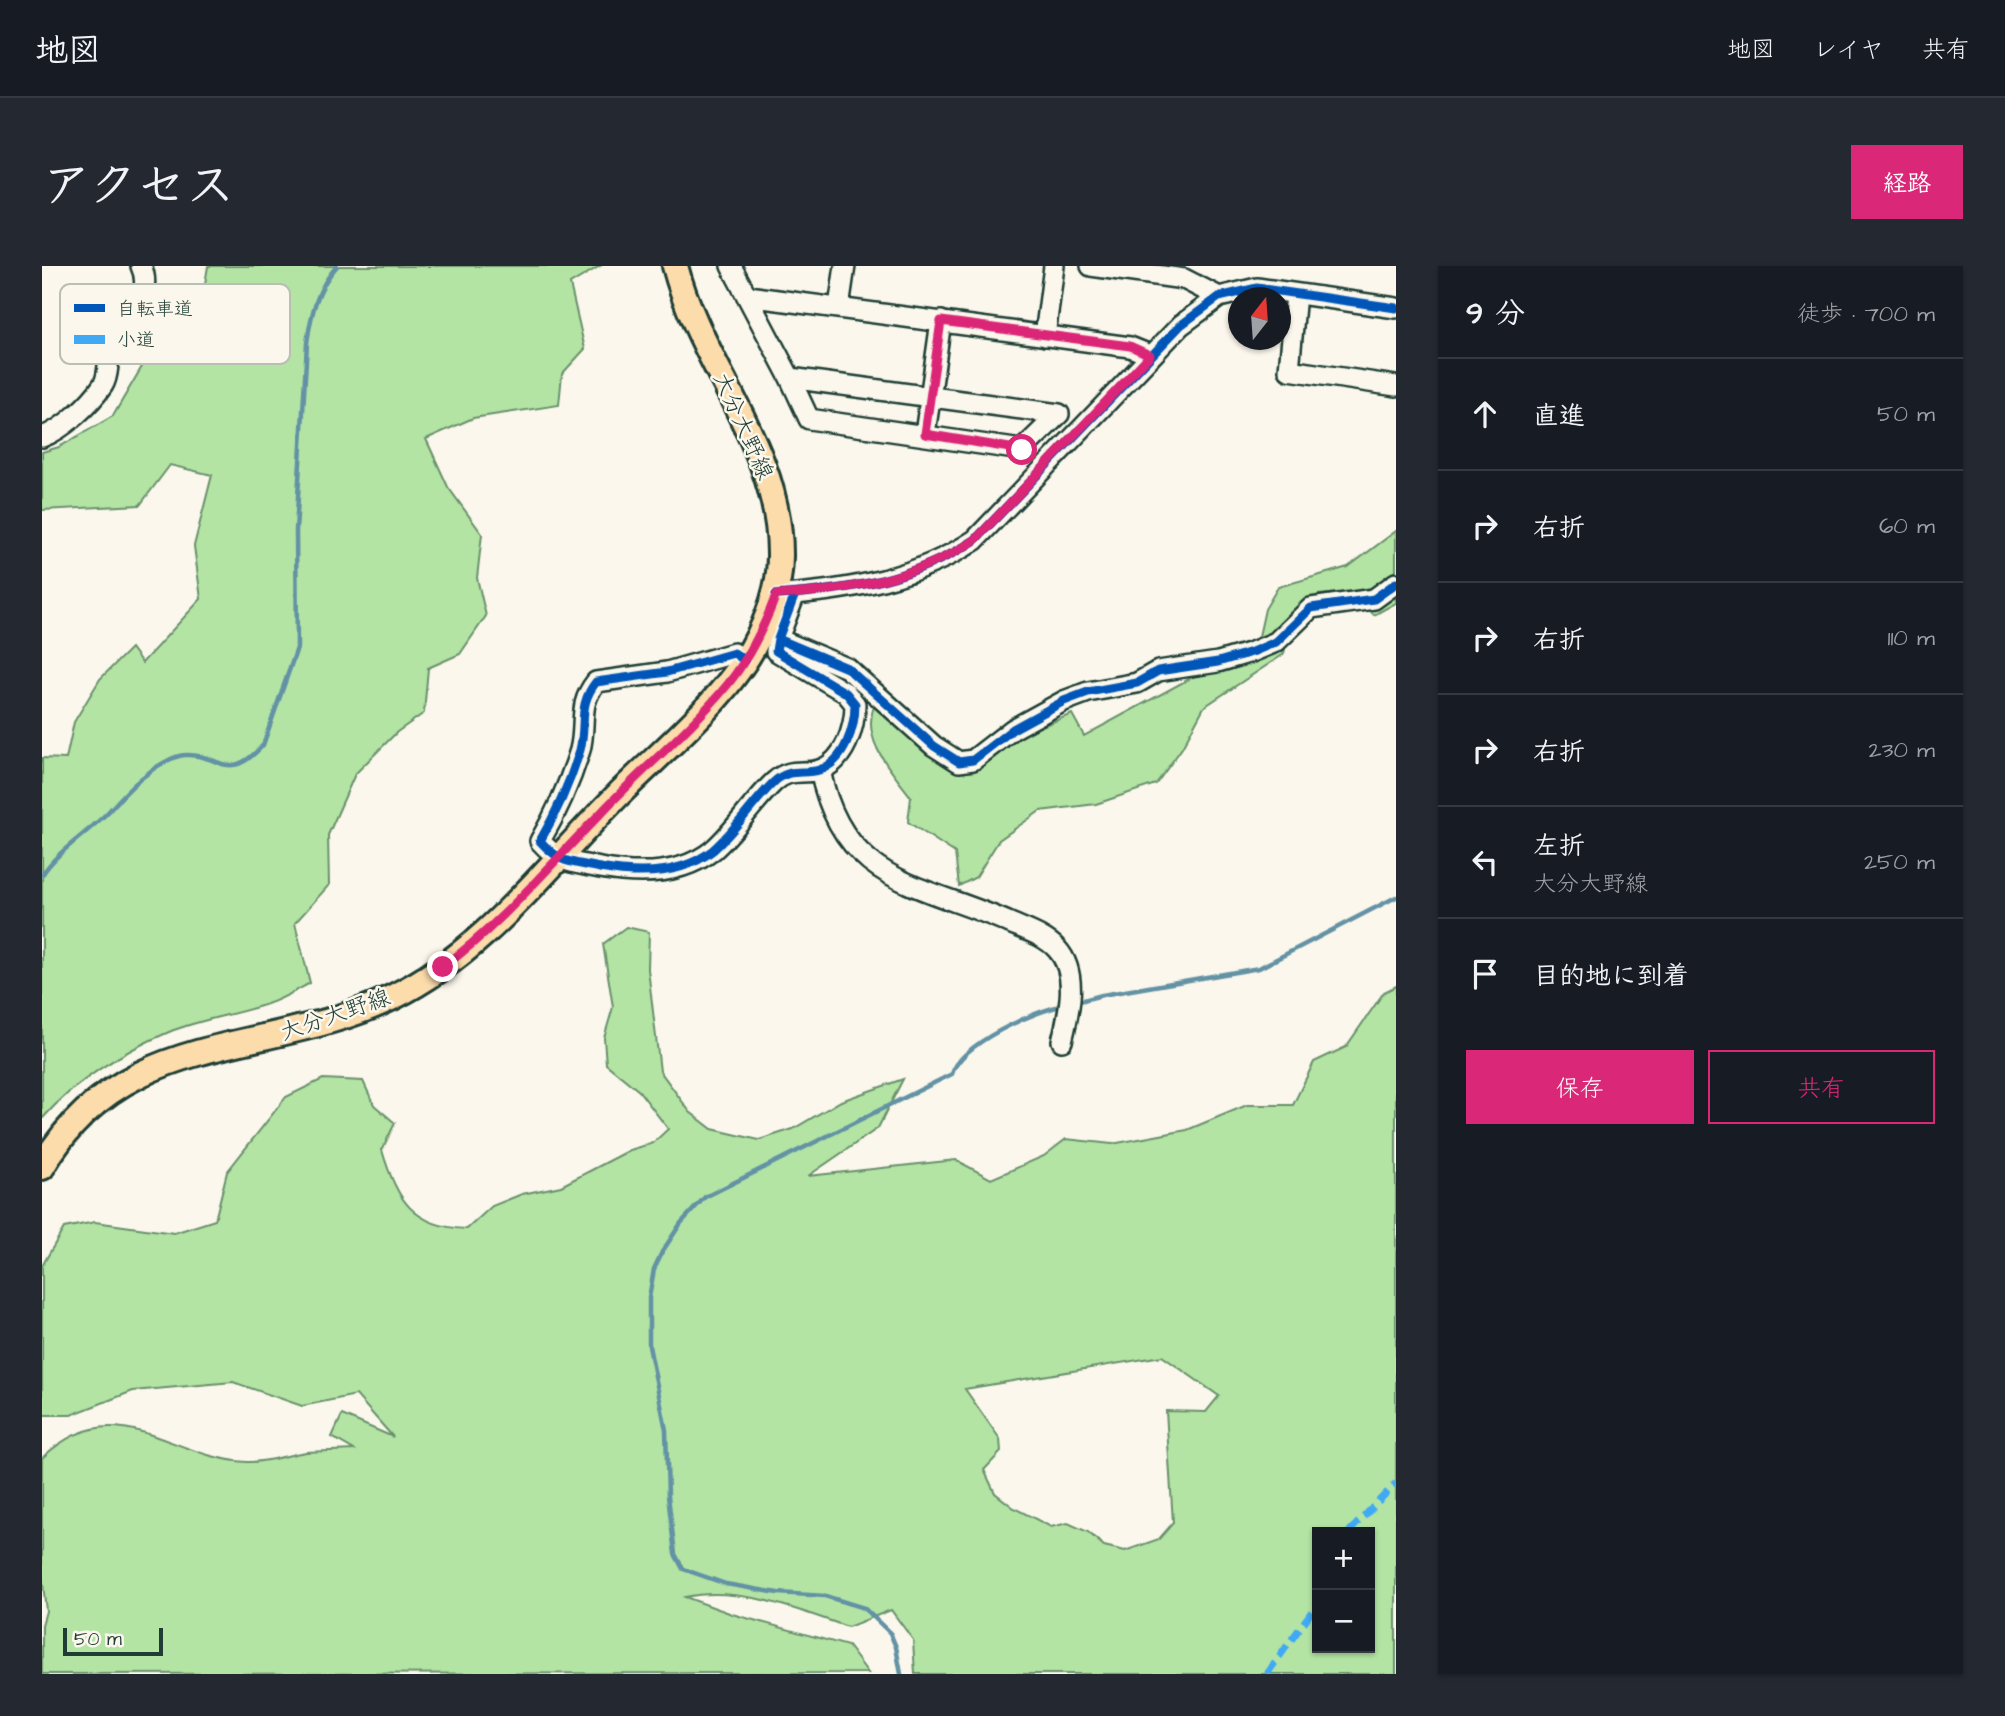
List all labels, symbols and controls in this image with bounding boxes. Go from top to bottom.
text: 地図 [35,28,101,74]
text: 地図 [1727,33,1775,67]
text: レイヤ [1813,33,1884,67]
text: 共有 [1922,33,1970,67]
button: 経路 [1851,145,1963,219]
text: アクセス [42,153,235,221]
legend [60,284,290,364]
north arrow [1228,287,1291,350]
text: 9 分 [1466,293,1525,335]
text: 自転車道 [117,296,193,323]
text: 徒歩 · 700 m [1797,298,1935,330]
text: 小道 [117,327,155,354]
street label: 大分大野線 [705,367,781,485]
icon: ahead [1466,395,1504,433]
text: 直進 [1533,398,1585,434]
text: 50 m [1877,398,1935,430]
route start [1006,434,1037,465]
icon: right [1466,507,1504,545]
text: 右折 [1533,510,1585,546]
text: 60 m [1879,510,1935,542]
icon: right [1466,619,1504,657]
text: 右折 [1533,622,1585,658]
text: 110 m [1887,622,1935,654]
icon: right [1466,731,1504,769]
text: 右折 [1533,734,1585,770]
text: 230 m [1869,734,1935,766]
text: 左折 [1533,828,1585,864]
icon: left [1466,843,1504,881]
text: 250 m [1864,846,1935,878]
text: 大分大野線 [1533,868,1648,900]
route end [427,951,458,982]
icon: arrive [1466,955,1504,993]
text: 目的地に到着 [1533,958,1689,994]
street label: 大分大野線 [275,981,395,1049]
button: 保存 [1466,1050,1694,1124]
button: 共有 [1708,1050,1935,1124]
map controls [1312,1527,1375,1653]
button: + [1312,1527,1375,1590]
button: − [1312,1590,1375,1653]
scale bar [63,1625,163,1657]
text: 50 m [74,1626,122,1653]

